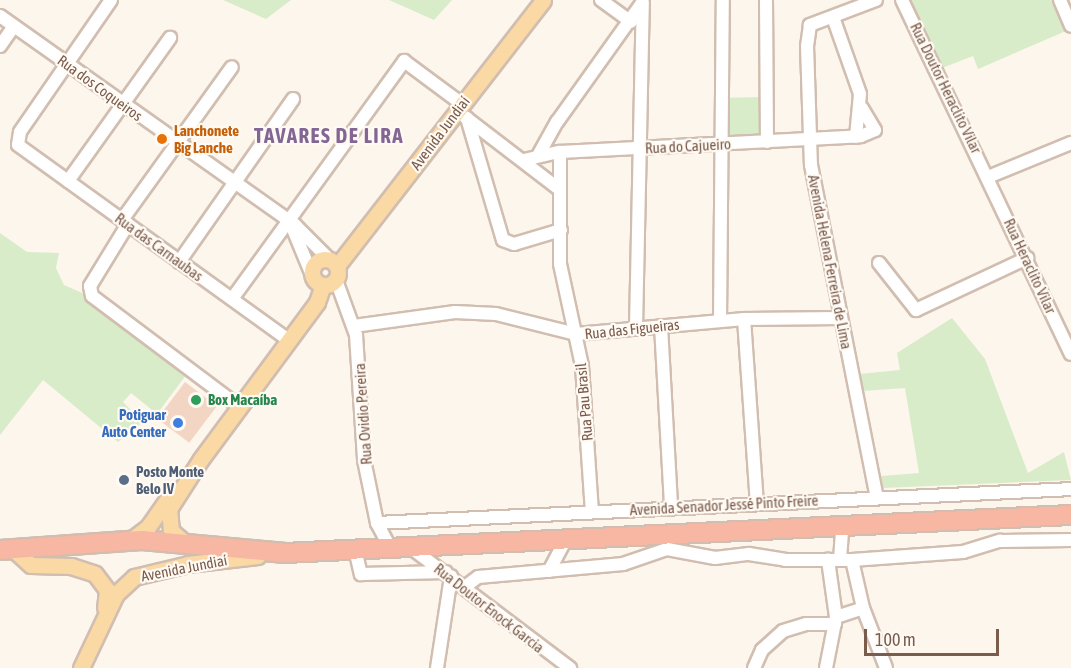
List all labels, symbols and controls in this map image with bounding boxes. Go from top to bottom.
street label: Rua Doutor Heraclito Vilar [907,20,985,156]
street label: Rua dos Coqueiros [54,51,146,125]
street label: Avenida Jundiaí [407,93,473,173]
place label: Lanchonete Big Lanche [174,121,239,156]
district label: TAVARES DE LIRA [254,122,404,148]
marker: Lanchonete Big Lanche [155,132,169,146]
street label: Rua do Cajueiro [645,135,731,157]
street label: Avenida Helena Ferreira de Lima [804,173,856,351]
street label: Rua das Carnaubas [112,209,206,285]
street label: Rua Heraclito Vilar [1000,216,1060,316]
street label: Rua das Figueiras [584,315,680,343]
street label: Rua Pau Brasil [572,362,596,442]
street label: Rua Ovidio Pereira [350,363,376,465]
place label: Box Macaíba [208,391,277,409]
marker: Box Macaíba [189,393,203,407]
place label: Potiguar Auto Center [102,405,166,440]
marker: Potiguar Auto Center [171,416,185,430]
place label: Posto Monte Belo IV [136,462,204,497]
marker: Posto Monte Belo IV [117,473,131,487]
street label: Avenida Senador Jessé Pinto Freire [629,491,819,519]
street label: Avenida Jundiaí [139,551,229,585]
street label: Rua Doutor Enock Garcia [430,560,548,656]
scale bar [867,617,1002,655]
text: 100 m [875,629,916,650]

